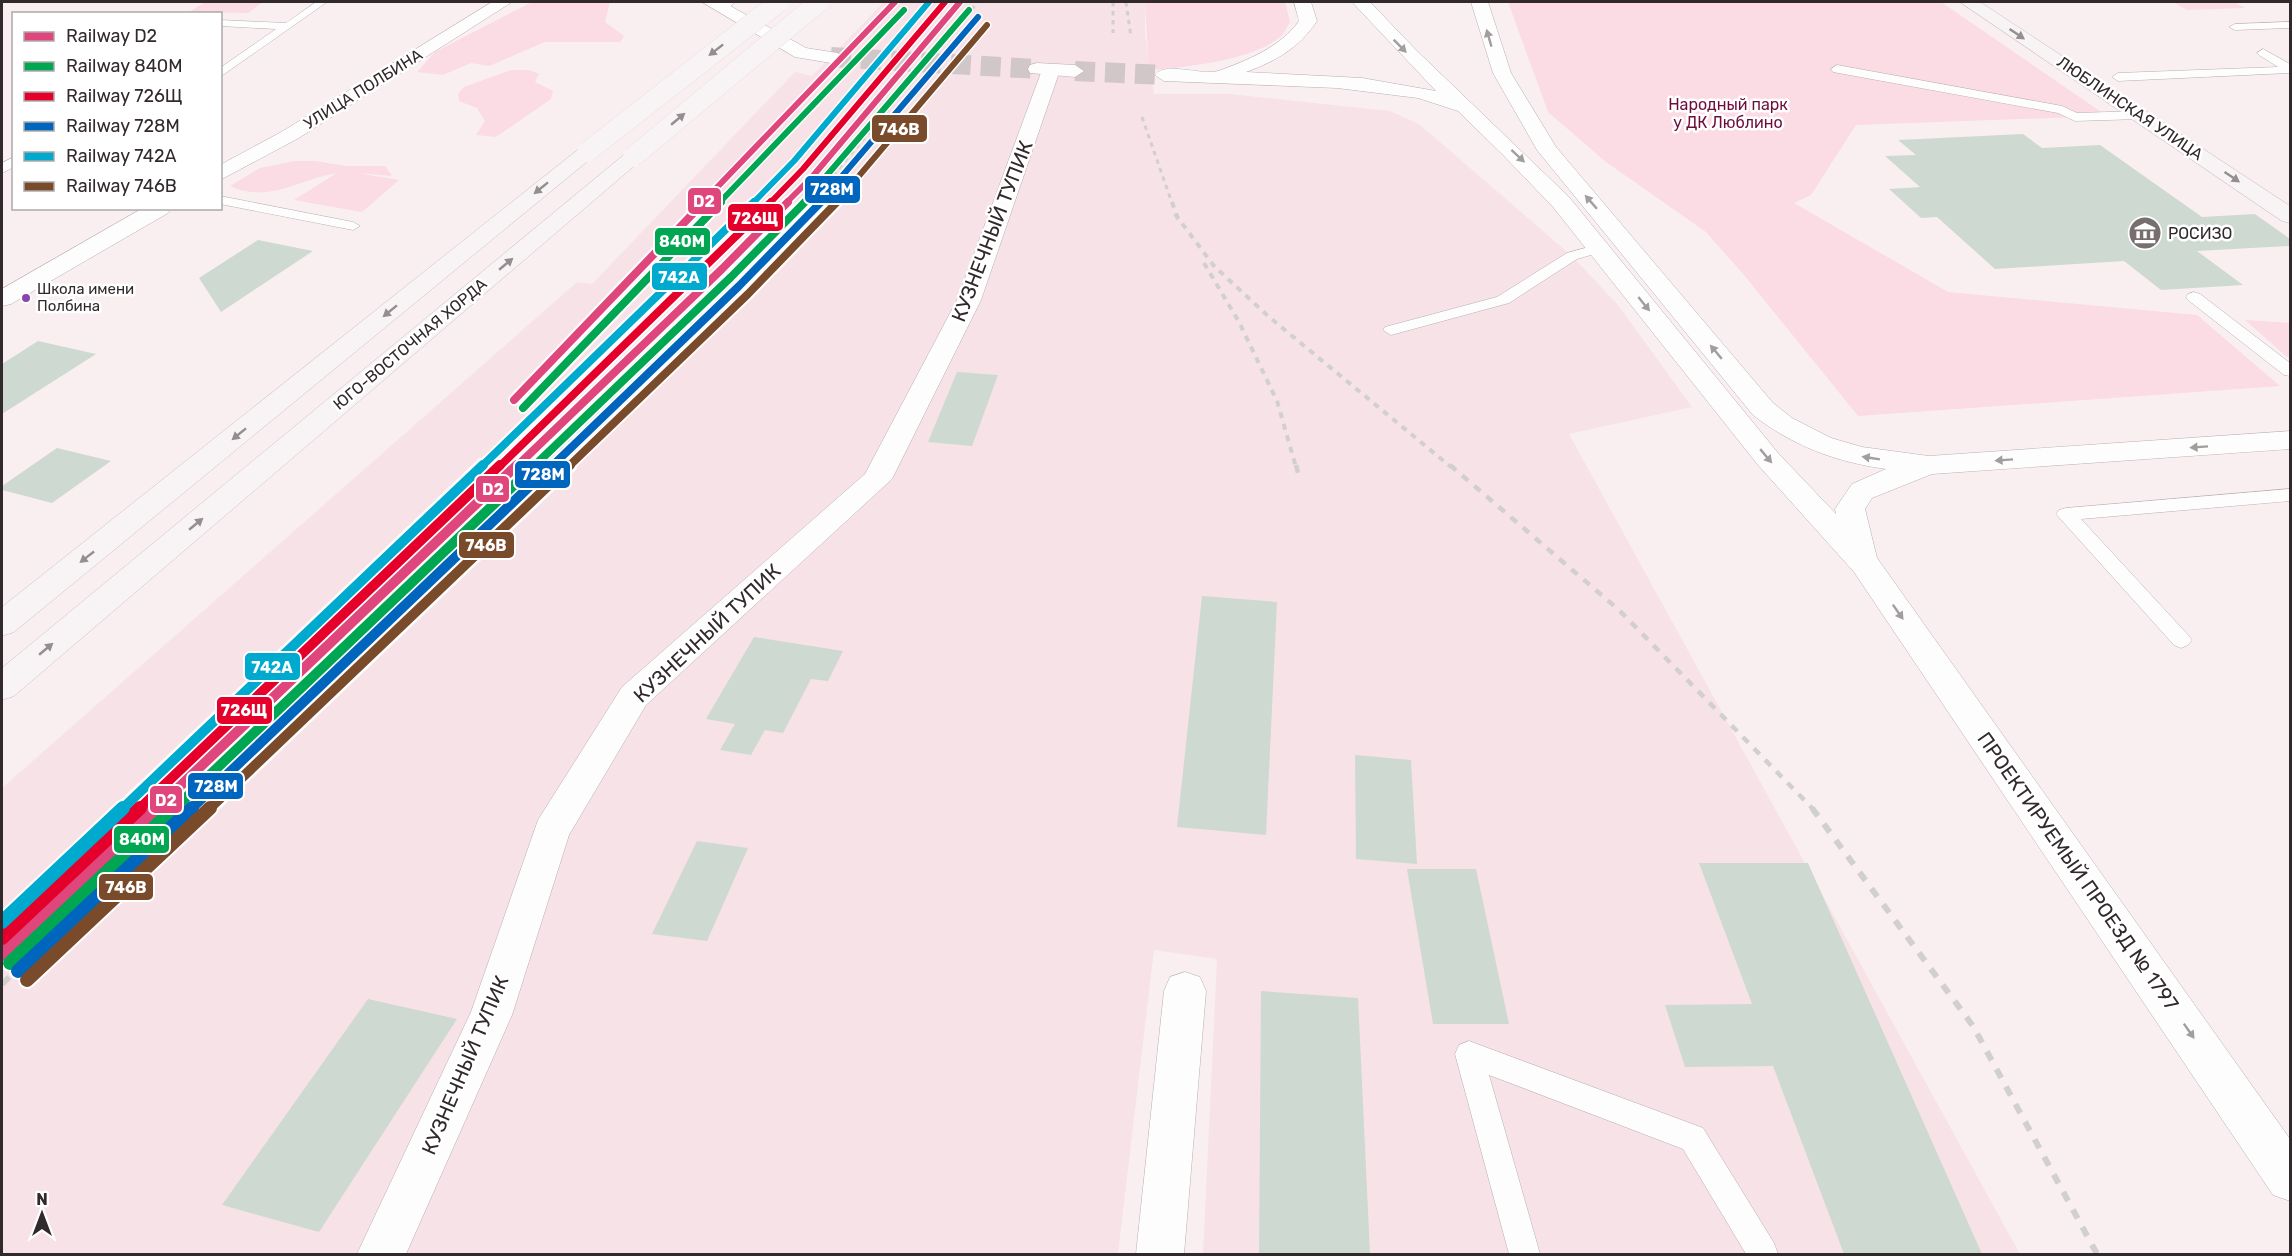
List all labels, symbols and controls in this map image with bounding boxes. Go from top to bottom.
legend [12,12,222,210]
text: Railway D2 [66,25,157,47]
one-way arrow [2009,28,2025,40]
one-way arrow [1484,29,1493,47]
one-way arrow [1392,38,1406,52]
one-way arrow [709,44,724,56]
street label: УЛИЦА ПОЛБИНА [300,45,426,133]
street label: ЛЮБЛИНСКАЯ УЛИЦА [2053,52,2207,164]
text: Railway 840М [66,55,183,77]
text: Railway 726Щ [66,85,182,107]
park label: Народный парк у ДК Люблино [1668,95,1788,132]
one-way arrow [670,113,685,126]
line badge: 746В [871,114,928,143]
text: Railway 728М [66,115,180,137]
text: 746В [878,120,920,139]
street label: КУЗНЕЧНЫЙ ТУПИК [946,137,1038,325]
text: Railway 742А [66,145,177,167]
one-way arrow [1510,149,1525,163]
one-way arrow [2224,171,2240,183]
text: Railway 746В [66,175,177,197]
line badge: 728М [804,175,861,204]
text: 728М [810,180,854,199]
one-way arrow [534,182,549,194]
line badge: D2 [687,187,722,215]
text: D2 [693,192,715,211]
one-way arrow [1585,195,1598,210]
line badge: 726Щ [727,203,784,232]
text: 726Щ [732,209,778,228]
museum icon: РОСИЗО [2127,215,2163,251]
place label: РОСИЗО [2168,224,2232,243]
line badge: 840М [654,227,711,256]
text: 840М [659,232,705,251]
one-way arrow [498,258,513,271]
line badge: 742А [651,262,708,291]
text: 742А [658,268,700,287]
street label: ЮГО-ВОСТОЧНАЯ ХОРДА [329,274,491,414]
place label: Школа имени Полбина [37,280,134,315]
marker: Школа имени Полбина [20,292,32,304]
one-way arrow [1638,296,1651,312]
one-way arrow [382,305,398,318]
one-way arrow [1709,344,1722,360]
one-way arrow [231,428,247,441]
one-way arrow [2189,442,2208,451]
one-way arrow [1759,448,1772,463]
one-way arrow [1862,453,1881,462]
one-way arrow [1995,455,2014,465]
line badge: 728М [514,460,571,489]
text: 728М [521,465,565,484]
line badge: D2 [475,475,510,503]
text: D2 [482,480,504,499]
one-way arrow [188,518,203,531]
line badge: 746В [458,531,515,559]
text: 746В [465,536,507,555]
one-way arrow [79,550,95,563]
street label: КУЗНЕЧНЫЙ ТУПИК [629,559,786,707]
one-way arrow [1892,603,1904,619]
one-way arrow [38,643,54,656]
line badge: 742А [244,652,301,681]
text: 742А [251,658,293,677]
line badge: 726Щ [216,696,273,725]
text: 726Щ [221,701,267,720]
street label: ПРОЕКТИРУЕМЫЙ ПРОЕЗД № 1797 [1972,727,2184,1015]
line badge: 728М [187,772,244,800]
text: 728М [194,777,238,796]
line badge: D2 [149,785,183,814]
text: D2 [155,791,177,810]
line badge: 840М [113,825,170,854]
text: 840М [119,830,165,849]
line badge: 746В [98,873,154,901]
text: 746В [105,878,147,897]
street label: КУЗНЕЧНЫЙ ТУПИК [416,972,514,1158]
one-way arrow [2183,1023,2194,1039]
north arrow [12,1184,72,1244]
text: N [36,1190,48,1209]

